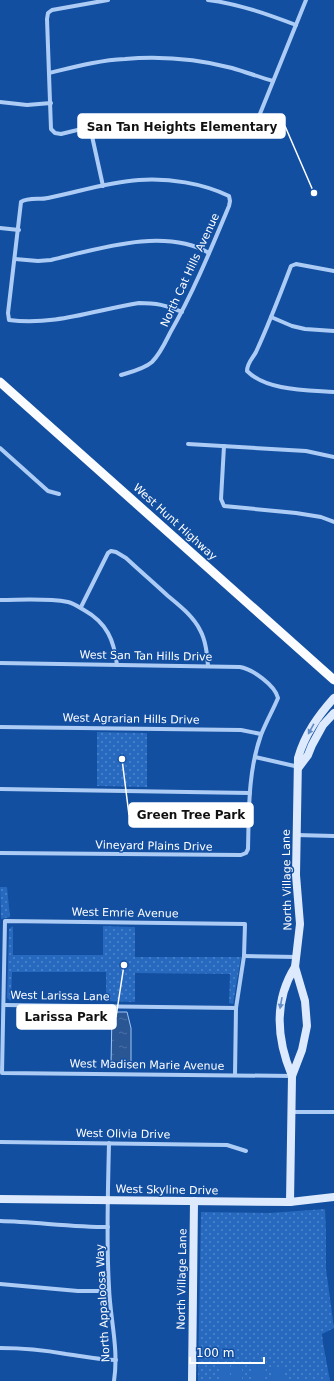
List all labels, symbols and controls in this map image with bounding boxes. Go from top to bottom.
callout: San Tan Heights Elementary [78,114,285,138]
text: San Tan Heights Elementary [87,120,277,134]
street label: North Cat Hills Avenue [158,211,222,329]
street label: West Hunt Highway [130,481,220,563]
street label: West San Tan Hills Drive [79,648,213,664]
street label: West Agrarian Hills Drive [62,711,200,727]
one-way arrow [307,723,314,735]
callout: Green Tree Park [129,803,253,827]
text: Green Tree Park [137,808,246,822]
street label: North Village Lane [280,829,294,931]
street label: Vineyard Plains Drive [95,838,213,854]
street label: West Emrie Avenue [71,906,179,920]
street label: West Larissa Lane [10,989,110,1003]
one-way arrow [278,997,284,1009]
callout: Larissa Park [17,1005,116,1029]
text: Larissa Park [25,1010,108,1024]
street label: West Madisen Marie Avenue [70,1057,225,1073]
street label: West Olivia Drive [76,1127,171,1141]
street label: West Skyline Drive [116,1183,219,1197]
street label: North Village Lane [175,1228,189,1330]
street label: North Appaloosa Way [93,1243,113,1362]
scale bar [190,1339,264,1365]
text: 100 m [196,1346,234,1360]

